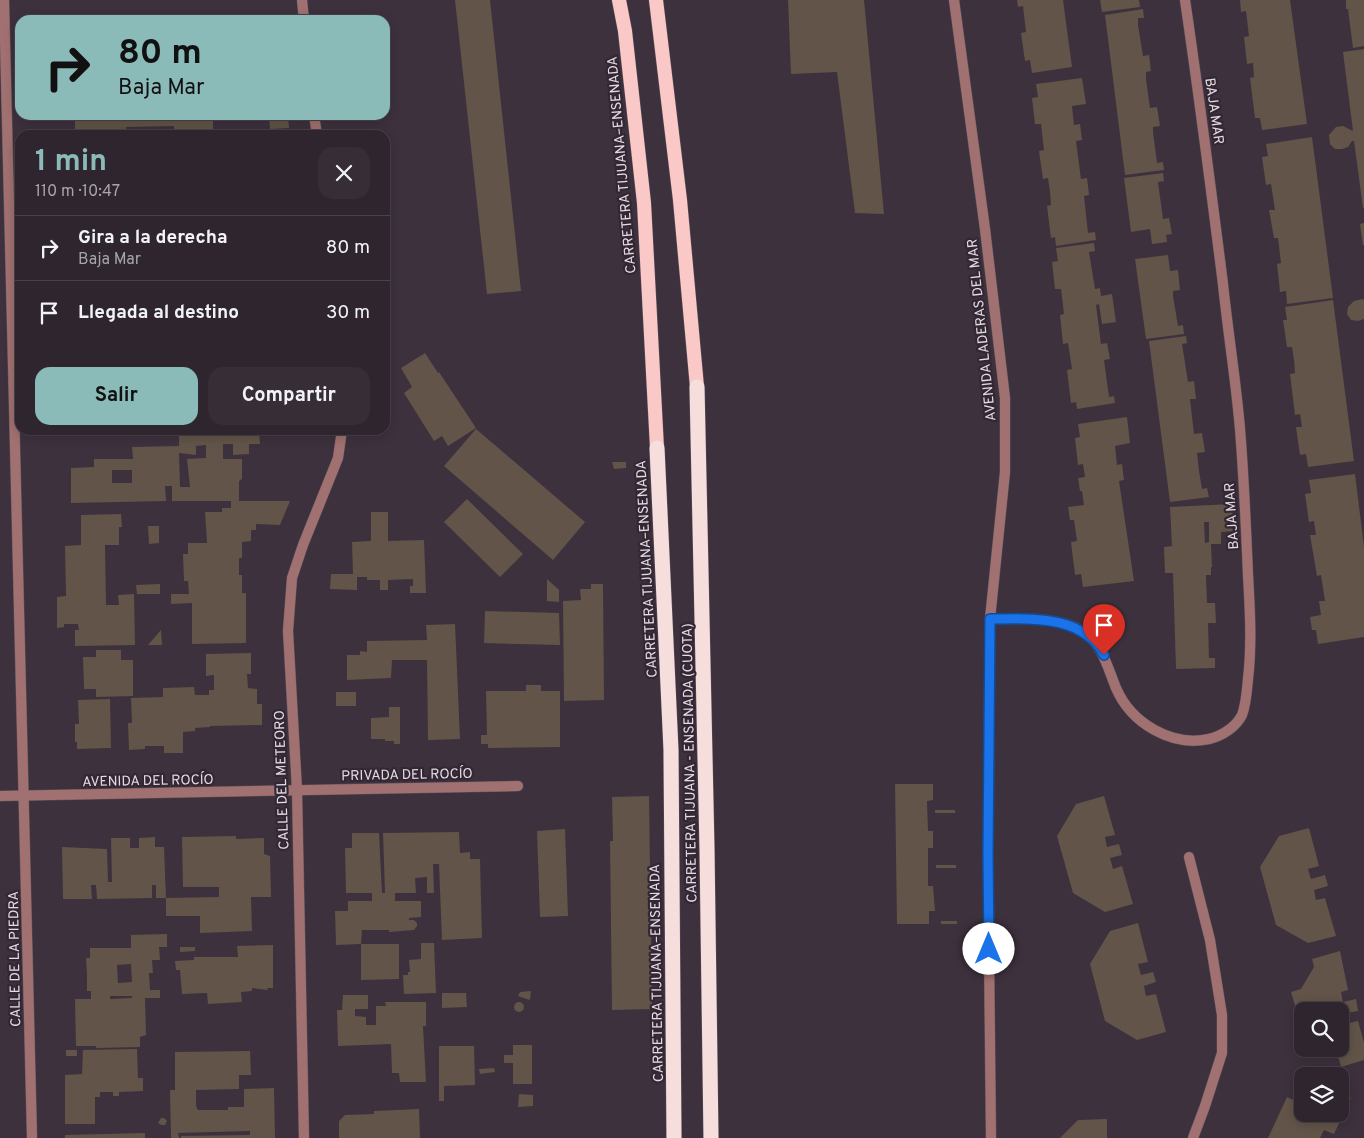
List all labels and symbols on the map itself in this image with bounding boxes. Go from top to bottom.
street label: CARRETERA TIJUANA–ENSENADA [605,56,640,274]
street label: BAJA MAR [1200,77,1227,146]
street label: AVENIDA LADERAS DEL MAR [964,238,1001,422]
street label: CARRETERA TIJUANA–ENSENADA [633,460,662,678]
street label: BAJA MAR [1222,482,1243,550]
pin [1083,604,1125,655]
street label: CARRETERA TIJUANA - ENSENADA (CUOTA) [680,623,701,903]
street label: CALLE DEL METEORO [272,710,293,850]
street label: PRIVADA DEL ROCÍO [341,765,473,785]
street label: AVENIDA DEL ROCÍO [82,771,214,791]
street label: CARRETERA TIJUANA–ENSENADA [647,864,668,1082]
street label: CALLE DE LA PIEDRA [6,891,25,1027]
position arrow [962,922,1014,974]

